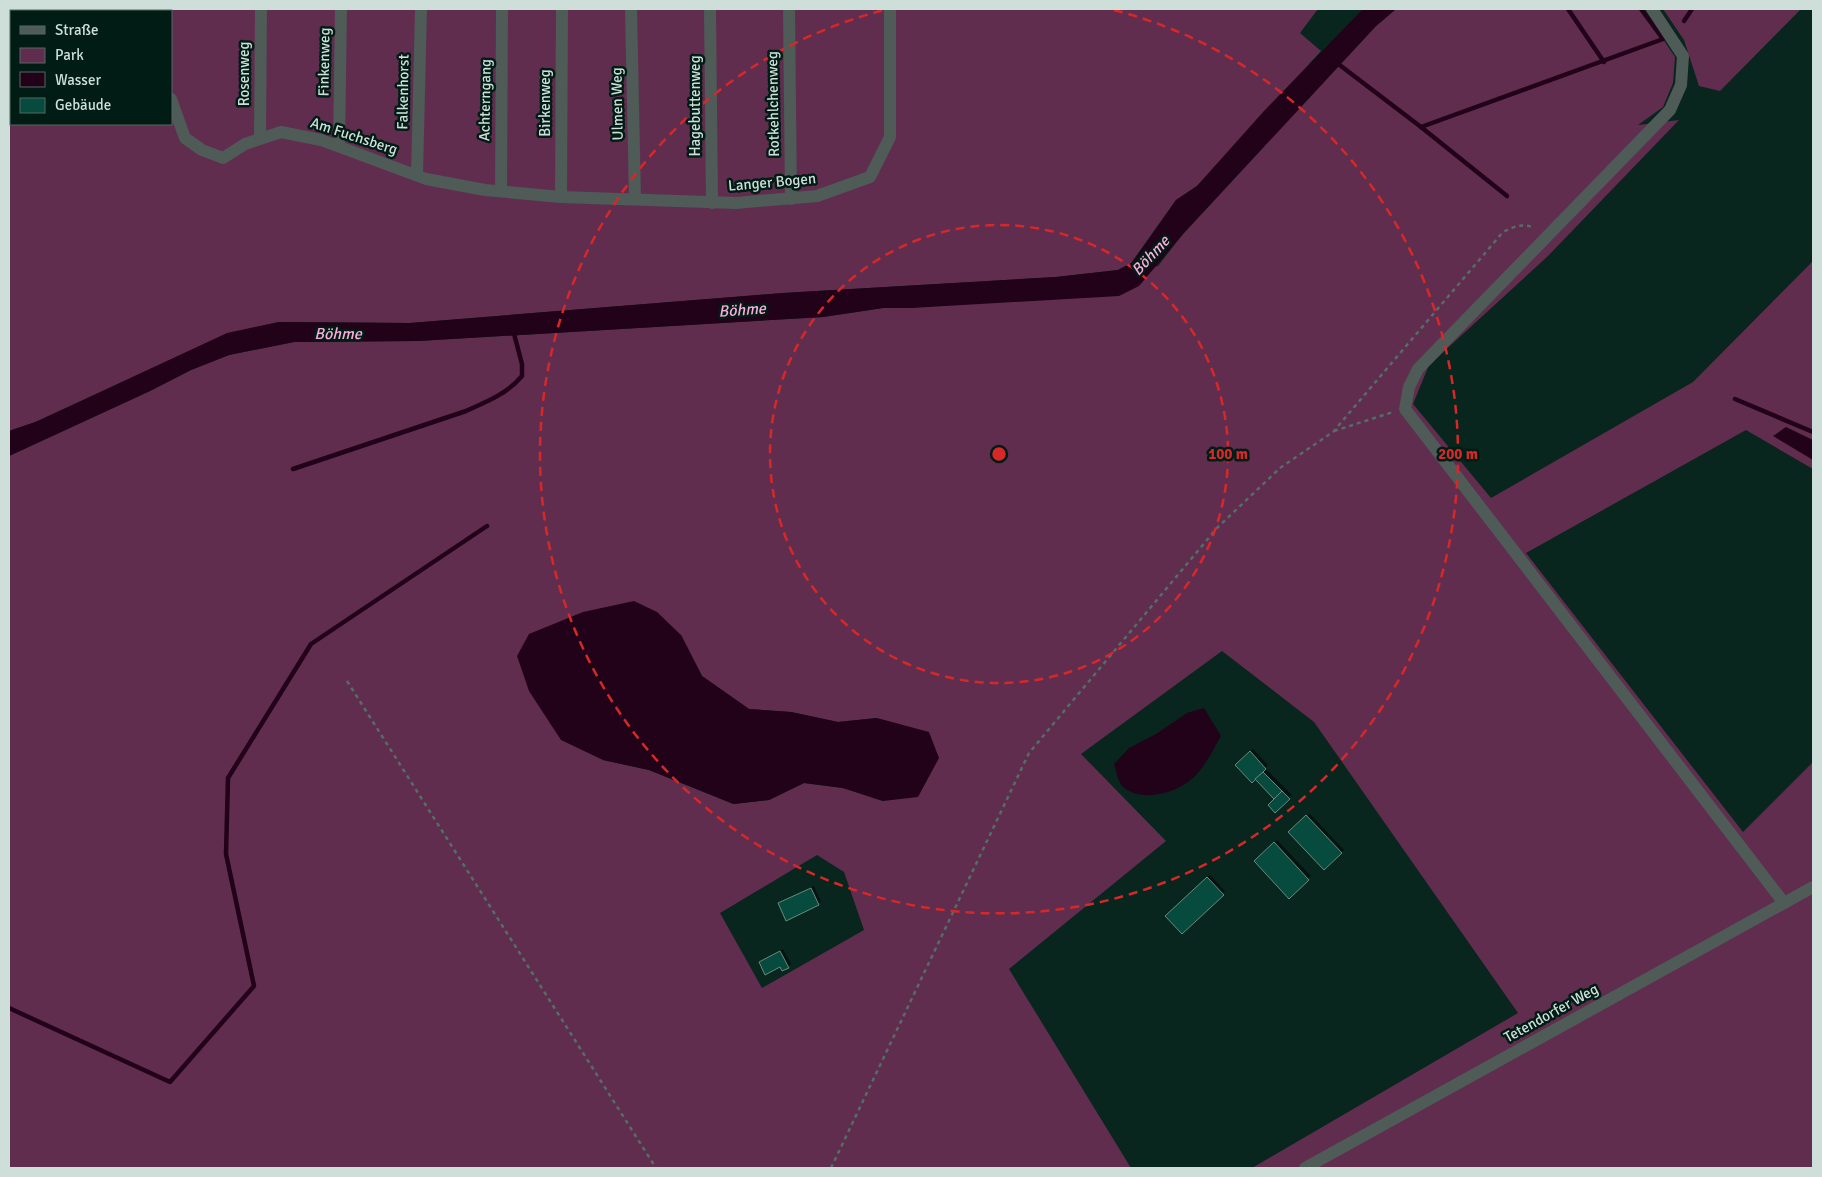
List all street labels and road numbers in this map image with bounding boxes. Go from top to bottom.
street label: Finkenweg [314,27,334,97]
street label: Rosenweg [235,42,253,106]
street label: Rotkehlchenweg [763,51,783,157]
street label: Falkenhorst [393,54,413,130]
street label: Hagebuttenweg [686,55,704,157]
street label: Achterngang [475,59,495,141]
street label: Ulmen Weg [607,67,627,141]
street label: Birkenweg [536,69,554,137]
street label: Am Fuchsberg [308,113,400,159]
street label: Langer Bogen [727,169,817,195]
street label: Tetendorfer Weg [1501,980,1601,1046]

